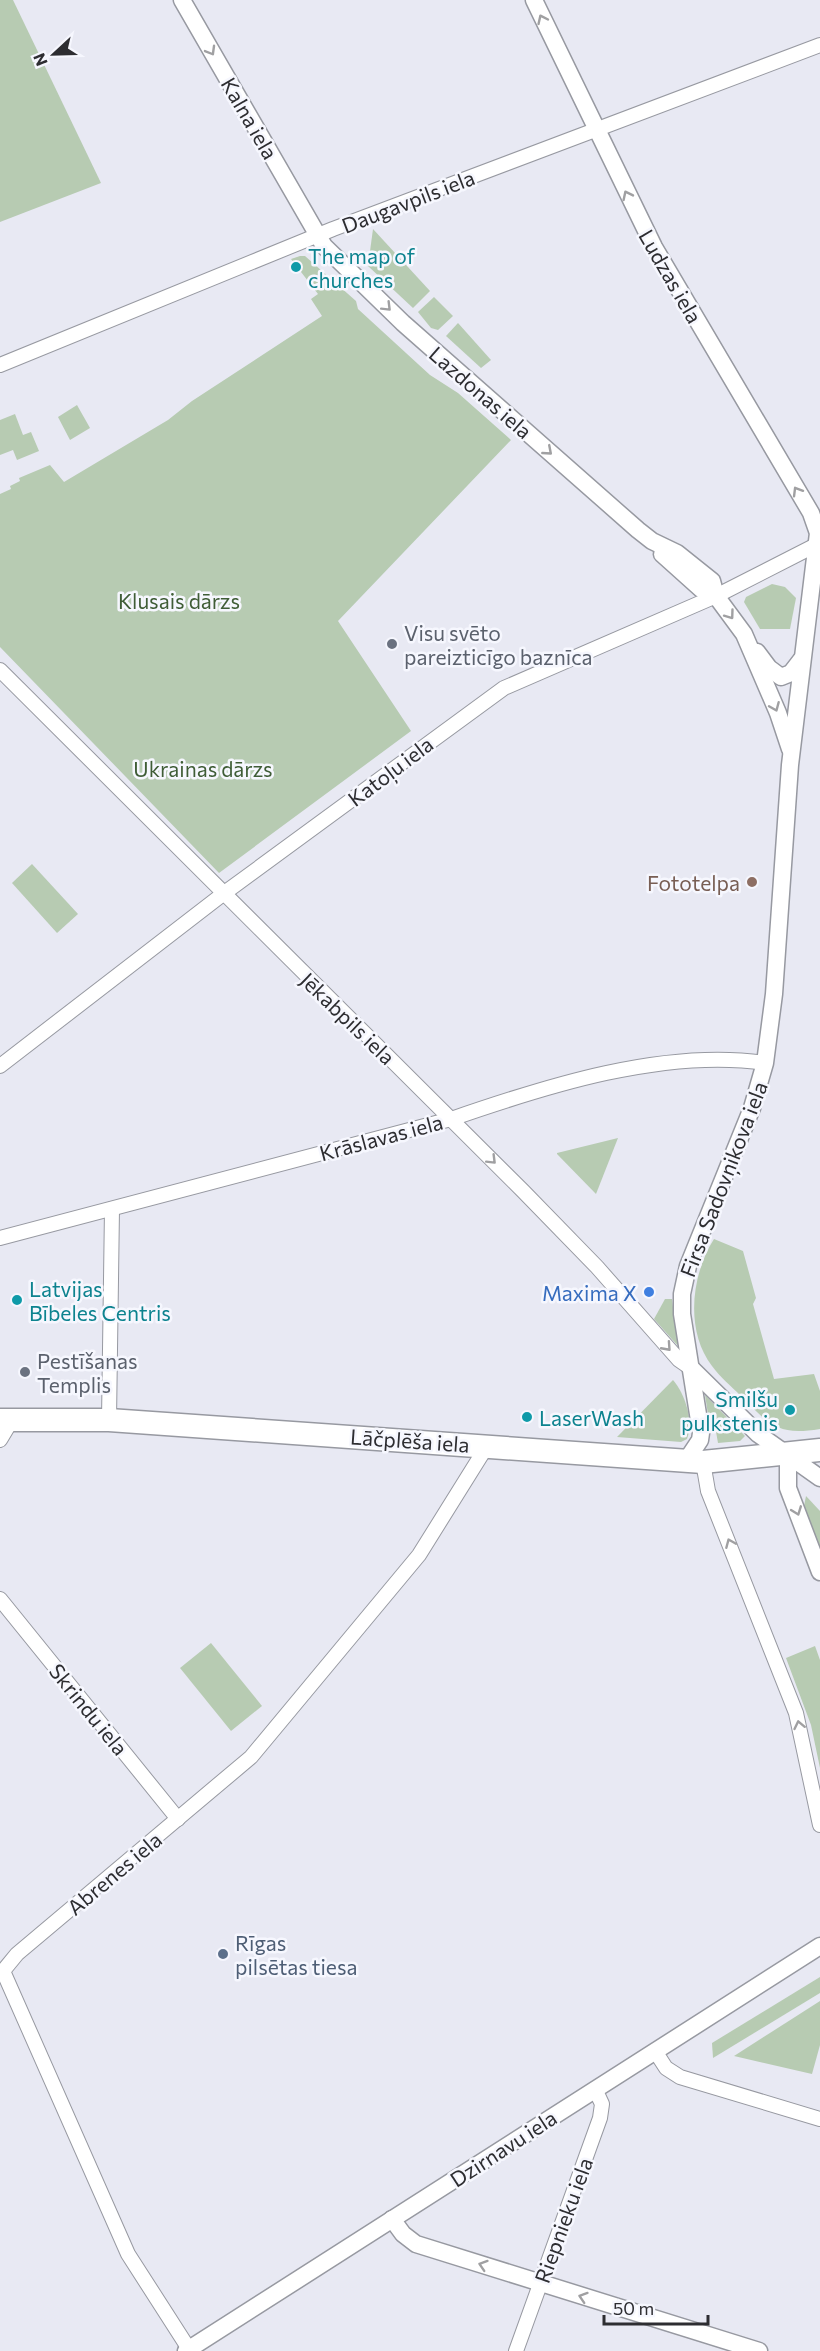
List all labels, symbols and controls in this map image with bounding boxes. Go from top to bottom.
one-way arrow [538,14,550,25]
north arrow [24,24,84,84]
one-way arrow [204,45,215,55]
text: N [29,51,51,69]
street label: Kalna iela [217,73,283,163]
street label: Daugavpils iela [338,164,478,238]
one-way arrow [622,190,634,201]
street label: Ludzas iela [634,225,708,327]
place label: The map of churches [308,243,416,292]
marker: The map of churches [289,260,303,274]
one-way arrow [379,300,390,311]
street label: Lazdonas iela [425,341,537,443]
one-way arrow [541,444,552,455]
one-way arrow [793,487,805,497]
park label: Klusais dārzs [118,588,240,613]
one-way arrow [723,608,734,619]
place label: Visu svēto pareizticīgo baznīca [404,620,593,669]
marker: Visu svēto pareizticīgo baznīca [385,637,399,651]
one-way arrow [768,700,780,711]
street label: Katoļu iela [343,731,439,813]
park label: Ukrainas dārzs [133,756,273,781]
place label: Fototelpa [647,870,740,895]
marker: Fototelpa [745,875,759,889]
street label: Jēkabpils iela [296,967,400,1069]
street label: Firsa Sadovņikova iela [674,1078,774,1281]
street label: Krāslavas iela [317,1109,445,1165]
one-way arrow [485,1153,496,1164]
place label: Latvijas Bībeles Centris [29,1276,171,1325]
place label: Maxima X [542,1280,637,1305]
marker: Maxima X [642,1285,656,1299]
marker: Latvijas Bībeles Centris [10,1293,24,1307]
one-way arrow [660,1340,671,1351]
place label: Pestīšanas Templis [37,1348,138,1397]
marker: Pestīšanas Templis [18,1365,32,1379]
place label: Smilšu pulkstenis [681,1386,778,1435]
marker: Smilšu pulkstenis [783,1403,797,1417]
place label: LaserWash [539,1405,644,1430]
marker: LaserWash [520,1410,534,1424]
street label: Lāčplēša iela [350,1423,470,1457]
one-way arrow [790,1505,802,1516]
one-way arrow [725,1539,737,1550]
street label: Skrindu iela [45,1658,133,1760]
one-way arrow [793,1721,806,1731]
street label: Abrenes iela [62,1826,166,1920]
place label: Rīgas pilsētas tiesa [235,1930,357,1979]
marker: Rīgas pilsētas tiesa [216,1947,230,1961]
street label: Dzirnavu iela [445,2104,561,2192]
street label: Riepnieku iela [529,2154,597,2286]
one-way arrow [478,2260,489,2273]
scale bar [604,2288,708,2326]
one-way arrow [578,2292,589,2304]
text: 50 m [613,2297,654,2319]

